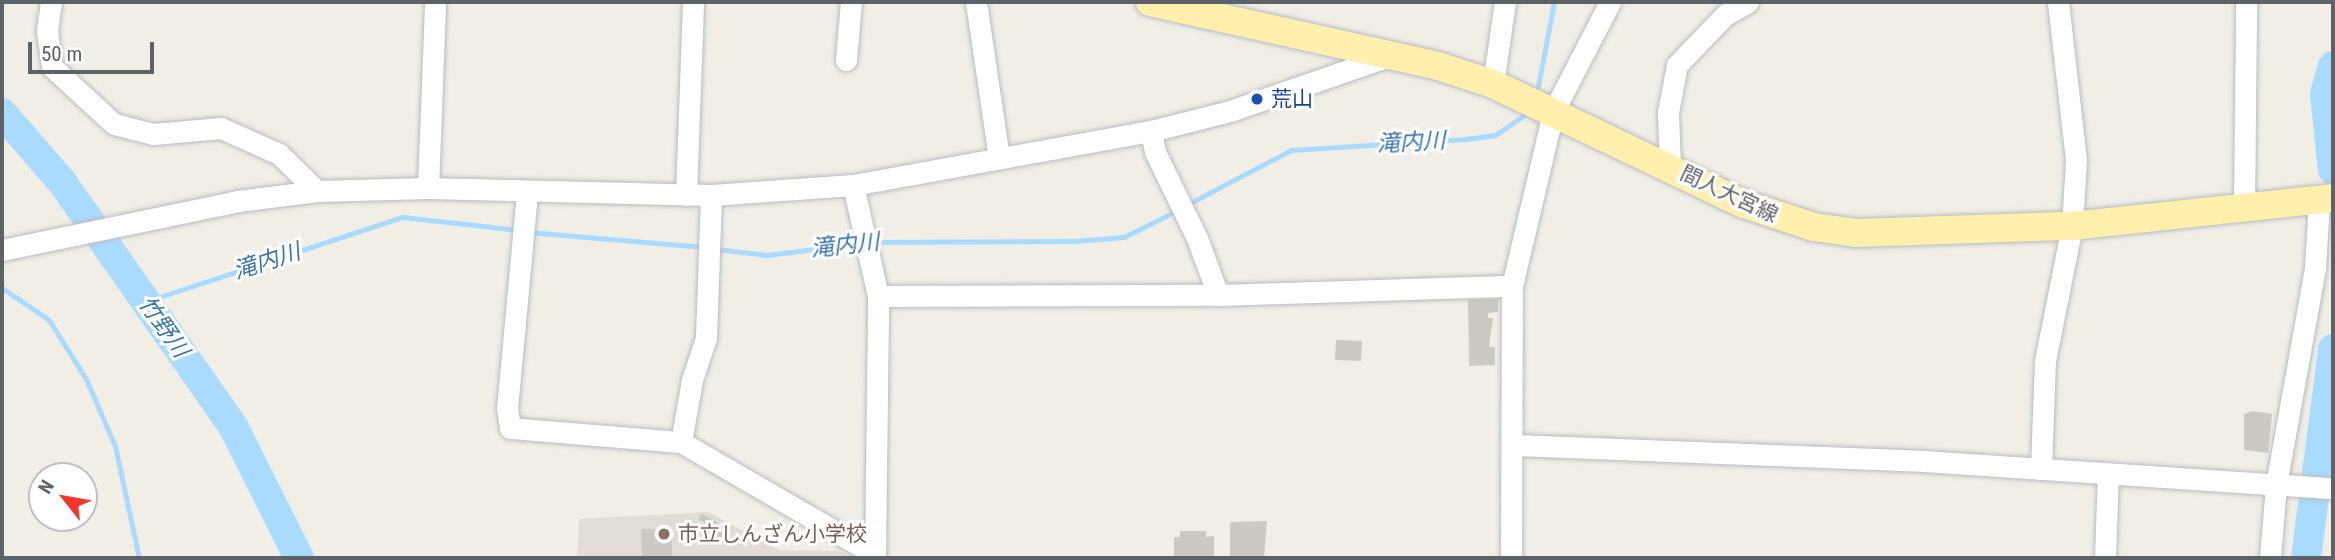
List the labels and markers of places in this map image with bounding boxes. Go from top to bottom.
place label: 荒山 [1271,86,1313,112]
marker: 荒山 [1249,91,1265,107]
place label: 市立しんざん小学校 [678,521,867,547]
marker: 市立しんざん小学校 [656,526,672,542]

